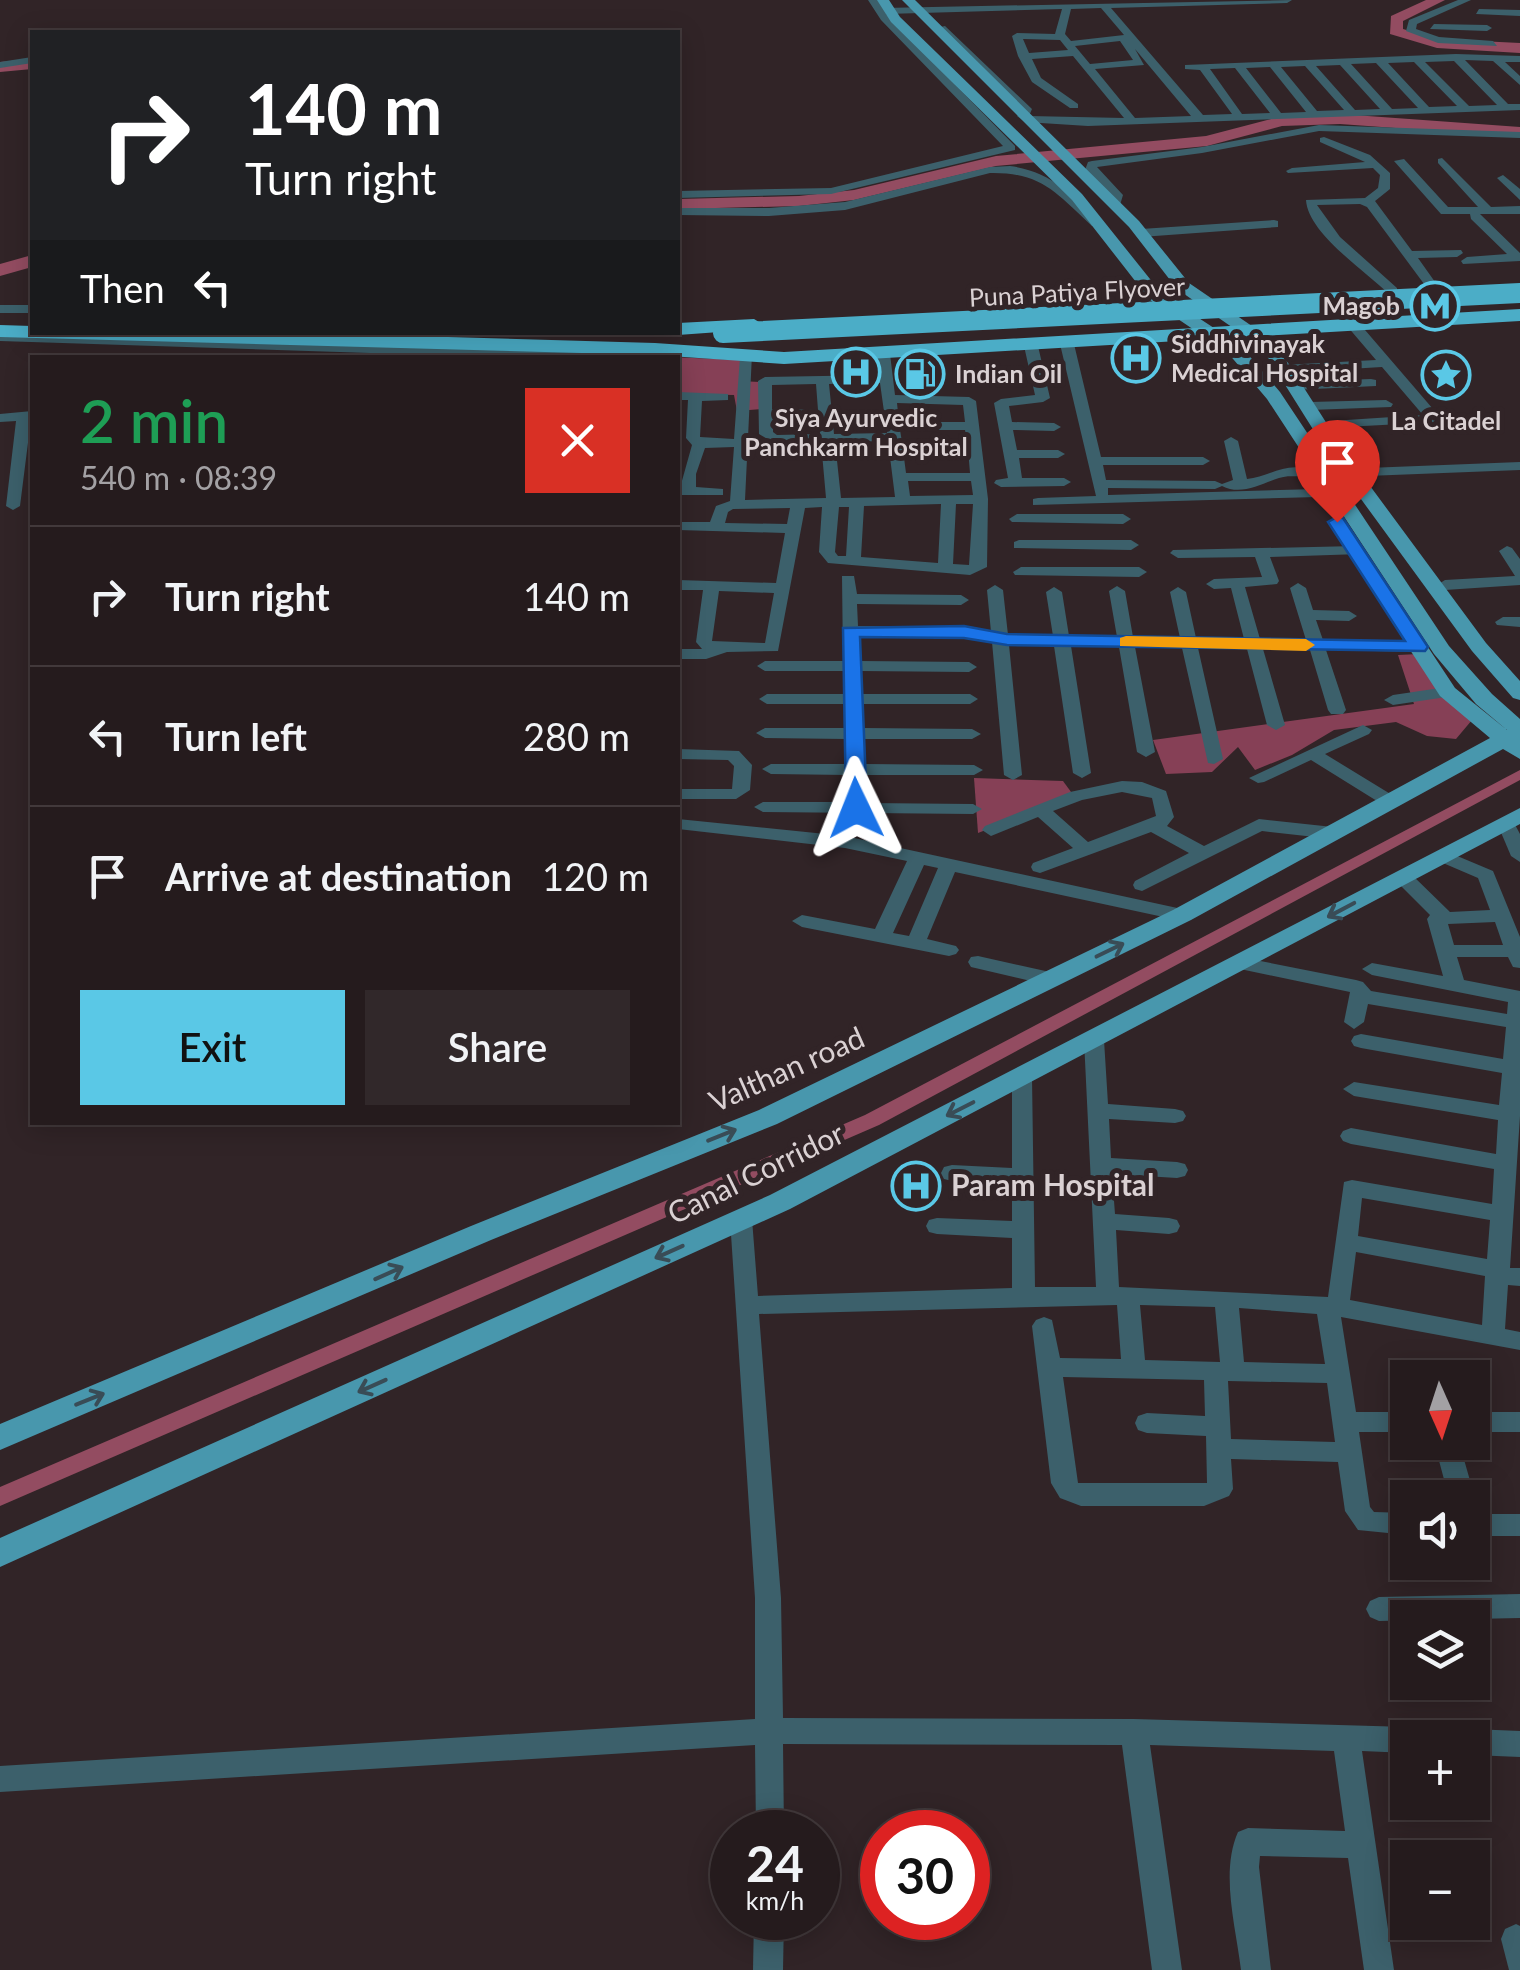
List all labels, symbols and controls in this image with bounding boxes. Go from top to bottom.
text: 140 m [245,66,442,150]
icon: right [80,70,210,200]
text: Turn right [245,151,436,205]
icon: left [185,260,240,315]
text: Then [80,265,165,311]
street label: Puna Patiya Flyover [968,270,1186,312]
metro station icon: Magob [1409,280,1461,332]
place label: Magob [1322,290,1400,320]
place label: Siddhivinayak Medical Hospital [1171,328,1358,387]
hospital icon: Siddhivinayak Medical Hospital [1110,332,1162,384]
hospital icon: Siya Ayurvedic Panchkarm Hospital [830,346,882,398]
fuel station icon: Indian Oil [894,348,946,400]
place icon: La Citadel [1420,349,1472,401]
place label: Indian Oil [955,358,1062,388]
text: 2 min [80,384,228,456]
button: close [525,388,630,493]
place label: Siya Ayurvedic Panchkarm Hospital [744,402,968,461]
place label: La Citadel [1391,405,1501,435]
pin [1295,420,1380,523]
icon: arrive [1310,435,1365,490]
text: 540 m · 08:39 [80,458,277,497]
icon: right [80,569,135,624]
text: Turn right [165,573,330,619]
text: 140 m [523,573,630,619]
icon: left [80,709,135,764]
text: Turn left [165,713,307,759]
text: 280 m [523,713,630,759]
position arrow [804,756,908,860]
icon: arrive [80,849,135,904]
text: Arrive at destination [165,853,512,899]
text: 120 m [542,853,649,899]
one-way arrow [1327,900,1357,920]
one-way arrow [1094,940,1124,959]
button: Exit [80,990,345,1105]
button: Share [365,990,630,1105]
street label: Valthan road [703,1018,869,1118]
one-way arrow [946,1100,976,1119]
street label: Canal Corridor [661,1114,849,1230]
one-way arrow [706,1125,737,1143]
hospital icon: Param Hospital [890,1160,942,1212]
place label: Param Hospital [951,1166,1155,1202]
one-way arrow [654,1244,685,1262]
one-way arrow [373,1263,404,1281]
north arrow [1390,1360,1490,1460]
map controls [1390,1360,1490,1940]
one-way arrow [357,1378,388,1396]
one-way arrow [74,1389,105,1407]
button: sound [1390,1480,1490,1580]
button: layers [1390,1600,1490,1700]
button: + [1390,1720,1490,1820]
speed limit sign: 30 [860,1810,990,1940]
text: 24 [746,1833,804,1893]
button: − [1390,1840,1490,1940]
text: km/h [746,1885,804,1915]

